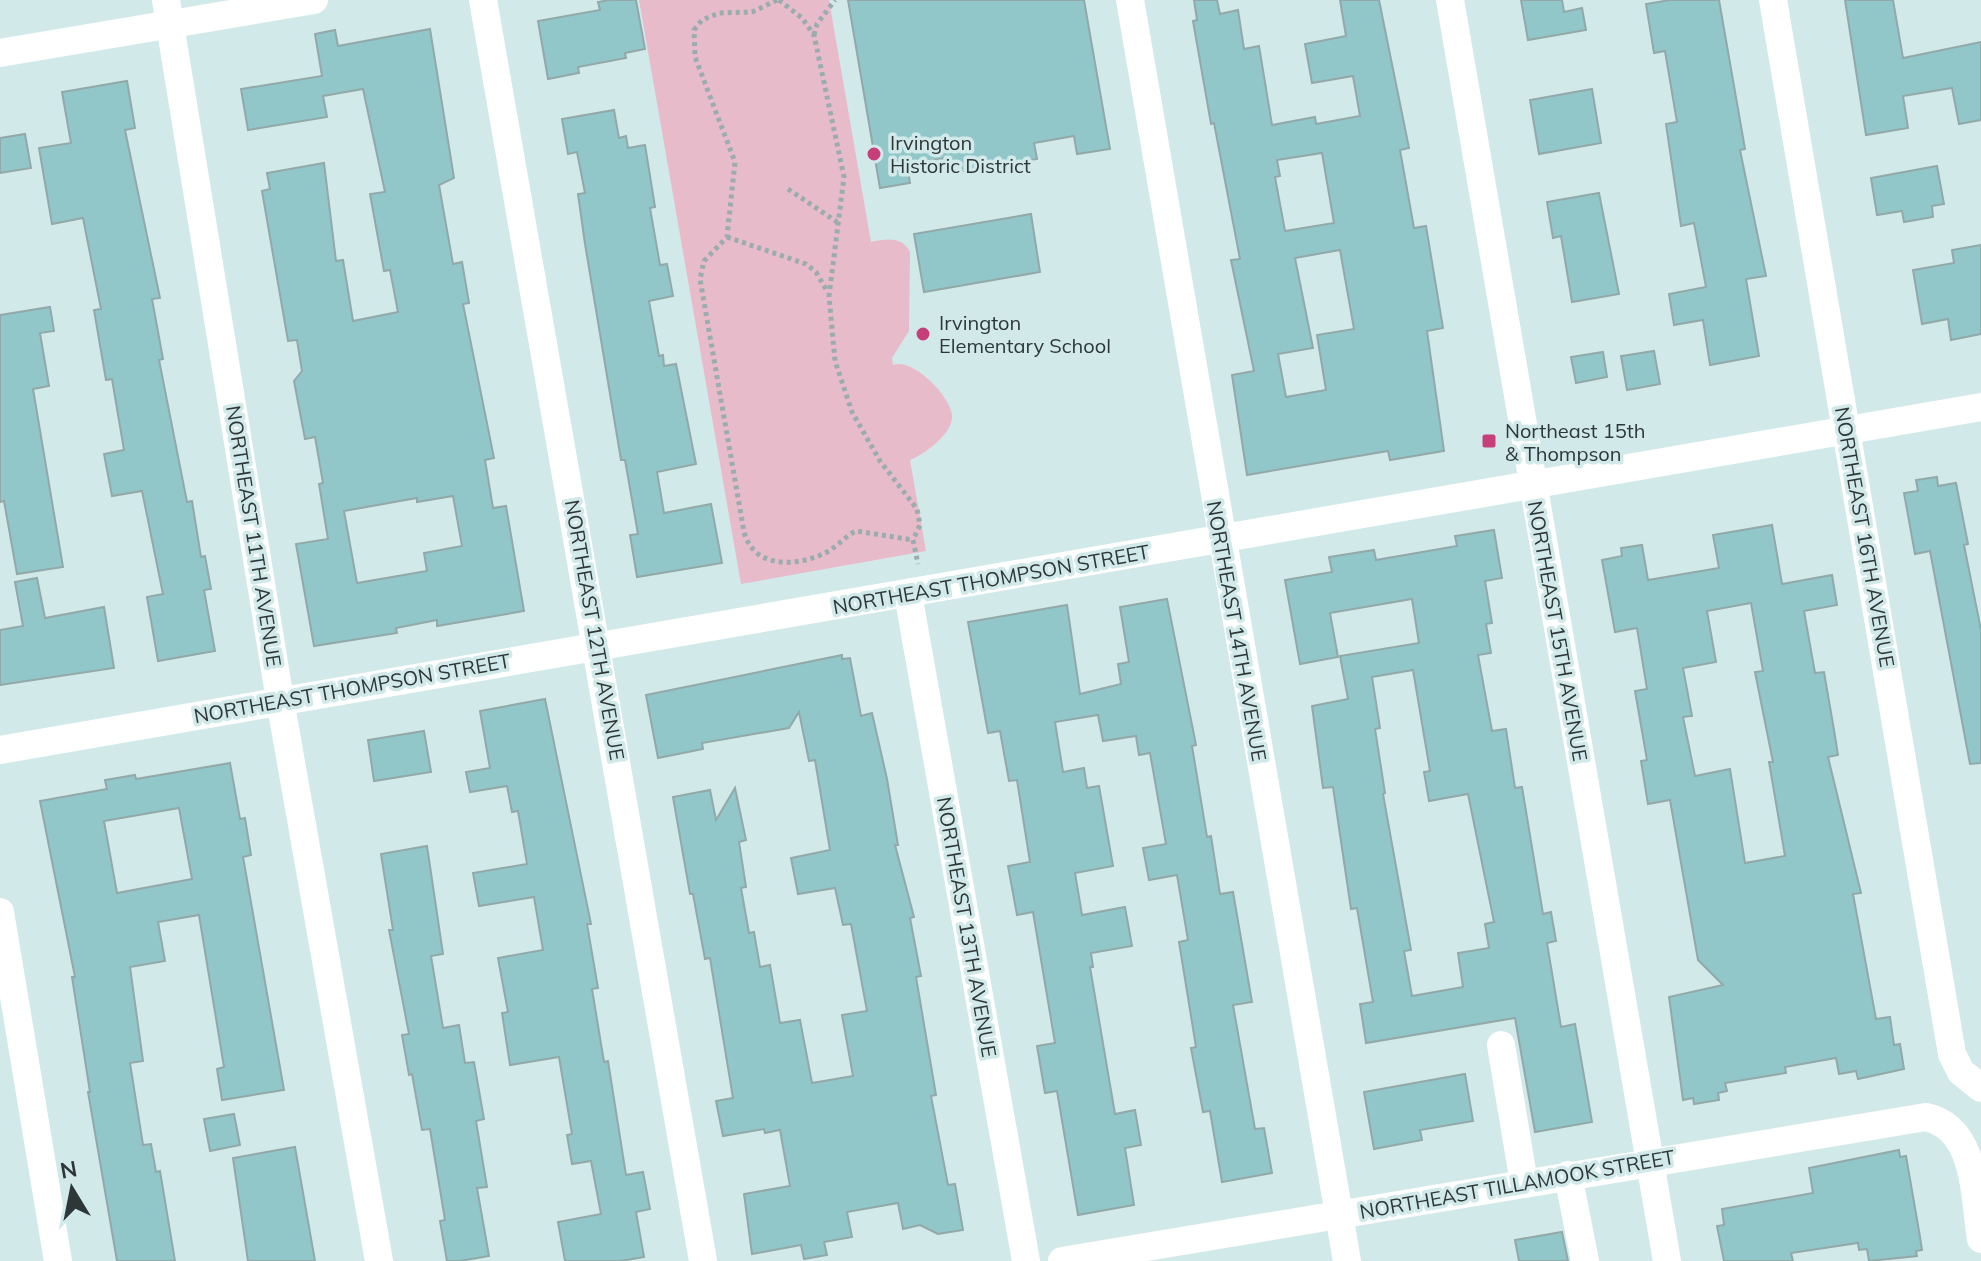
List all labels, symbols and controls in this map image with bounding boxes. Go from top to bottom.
place label: Irvington Historic District [890,130,1031,178]
marker: Irvington Historic District [865,145,883,163]
place label: Irvington Elementary School [939,310,1111,358]
marker: Irvington Elementary School [914,325,932,343]
street label: NORTHEAST 11TH AVENUE [221,404,287,668]
street label: NORTHEAST 16TH AVENUE [1830,405,1900,669]
place label: Northeast 15th & Thompson [1505,418,1646,466]
marker: Northeast 15th & Thompson [1480,432,1498,450]
street label: NORTHEAST 12TH AVENUE [560,498,630,762]
street label: NORTHEAST 14TH AVENUE [1202,499,1272,763]
street label: NORTHEAST 15TH AVENUE [1523,499,1593,763]
street label: NORTHEAST THOMPSON STREET [831,539,1151,619]
street label: NORTHEAST THOMPSON STREET [192,648,512,728]
street label: NORTHEAST 13TH AVENUE [932,795,1002,1059]
street label: NORTHEAST TILLAMOOK STREET [1358,1144,1676,1224]
north arrow [32,1149,112,1229]
text: N [58,1154,79,1185]

